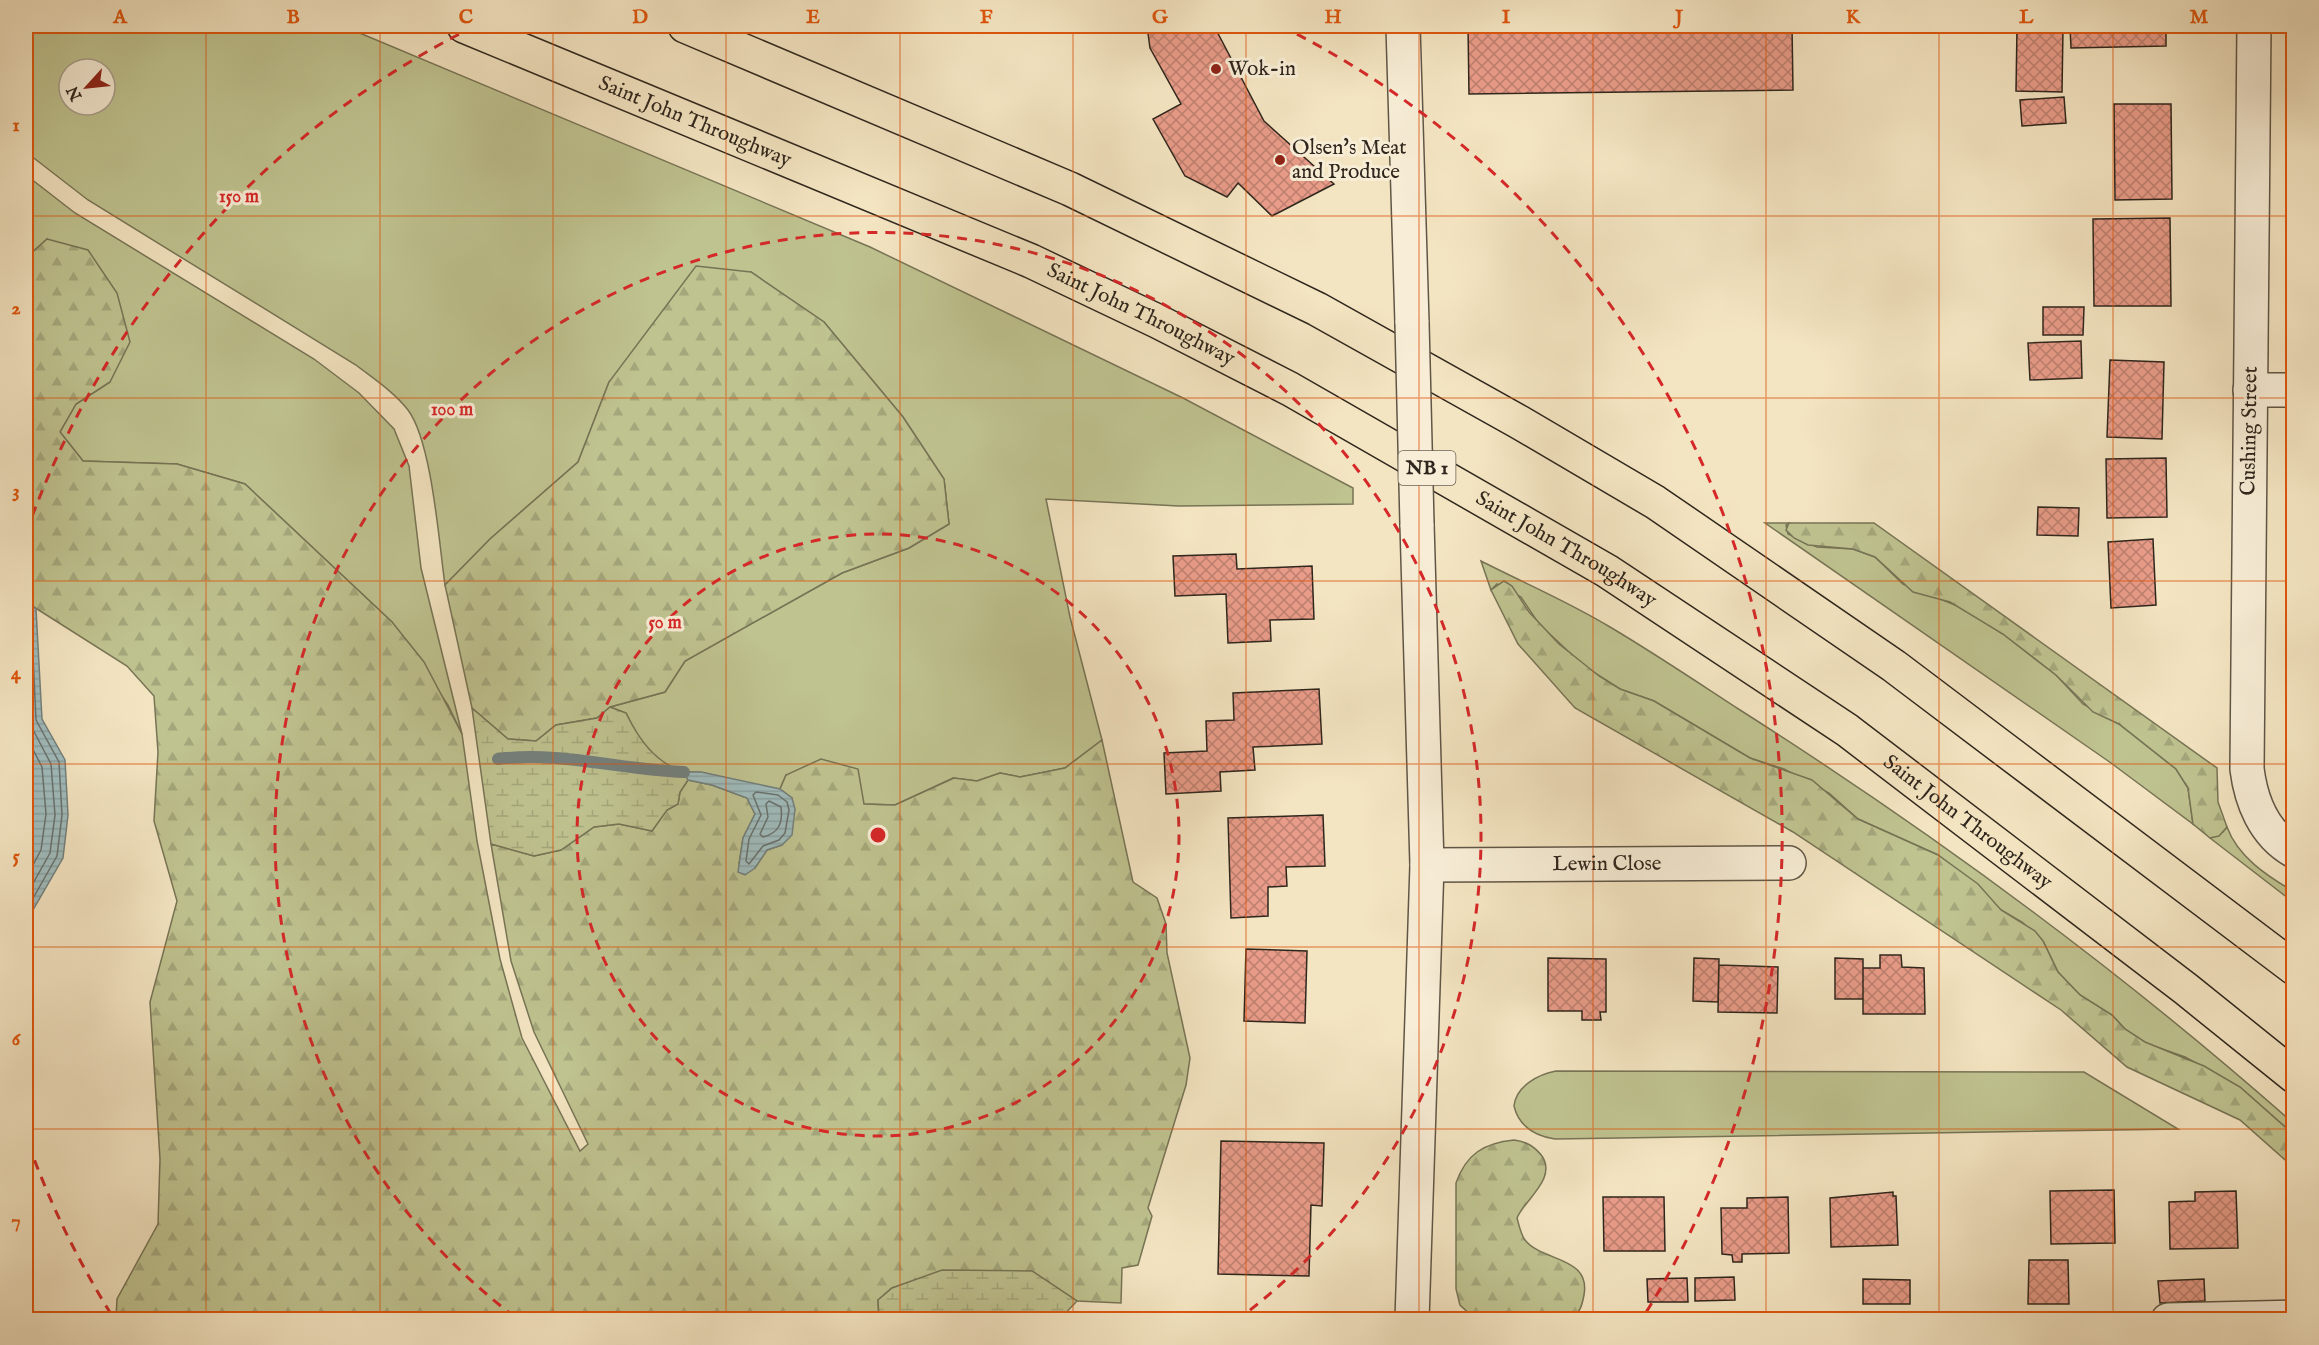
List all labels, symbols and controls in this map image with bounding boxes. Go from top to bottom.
text: A [112,5,128,30]
text: B [286,5,300,30]
text: C [459,5,473,30]
text: D [632,5,648,30]
text: E [806,5,820,30]
text: F [980,5,993,30]
text: G [1152,5,1169,30]
text: H [1324,5,1342,30]
text: I [1502,5,1511,30]
text: J [1672,5,1684,30]
text: K [1846,5,1862,30]
text: L [2019,5,2034,30]
text: M [2190,5,2209,30]
place label: Wok-in [1228,56,1296,83]
north arrow [57,57,117,117]
marker: Wok-in [1209,62,1223,76]
street label: Saint John Throughway [594,70,796,174]
text: N [63,82,88,105]
text: 1 [12,113,20,138]
place label: Olsen's Meat and Produce [1292,135,1406,186]
marker: Olsen's Meat and Produce [1273,153,1287,167]
text: 150 m [219,186,259,209]
street label: Saint John Throughway [1042,257,1240,372]
text: 2 [11,296,21,321]
street label: Cushing Street [2235,366,2265,496]
text: 100 m [431,399,473,422]
road number: NB 1 [1398,451,1456,485]
text: 3 [12,479,20,504]
street label: Saint John Throughway [1471,485,1662,614]
text: 50 m [648,612,682,635]
text: 4 [11,661,22,686]
street label: Saint John Throughway [1878,749,2058,896]
centre of rings [868,825,888,845]
text: 5 [12,844,20,869]
street label: Lewin Close [1552,850,1662,878]
text: 6 [12,1027,22,1052]
text: 7 [11,1209,21,1234]

